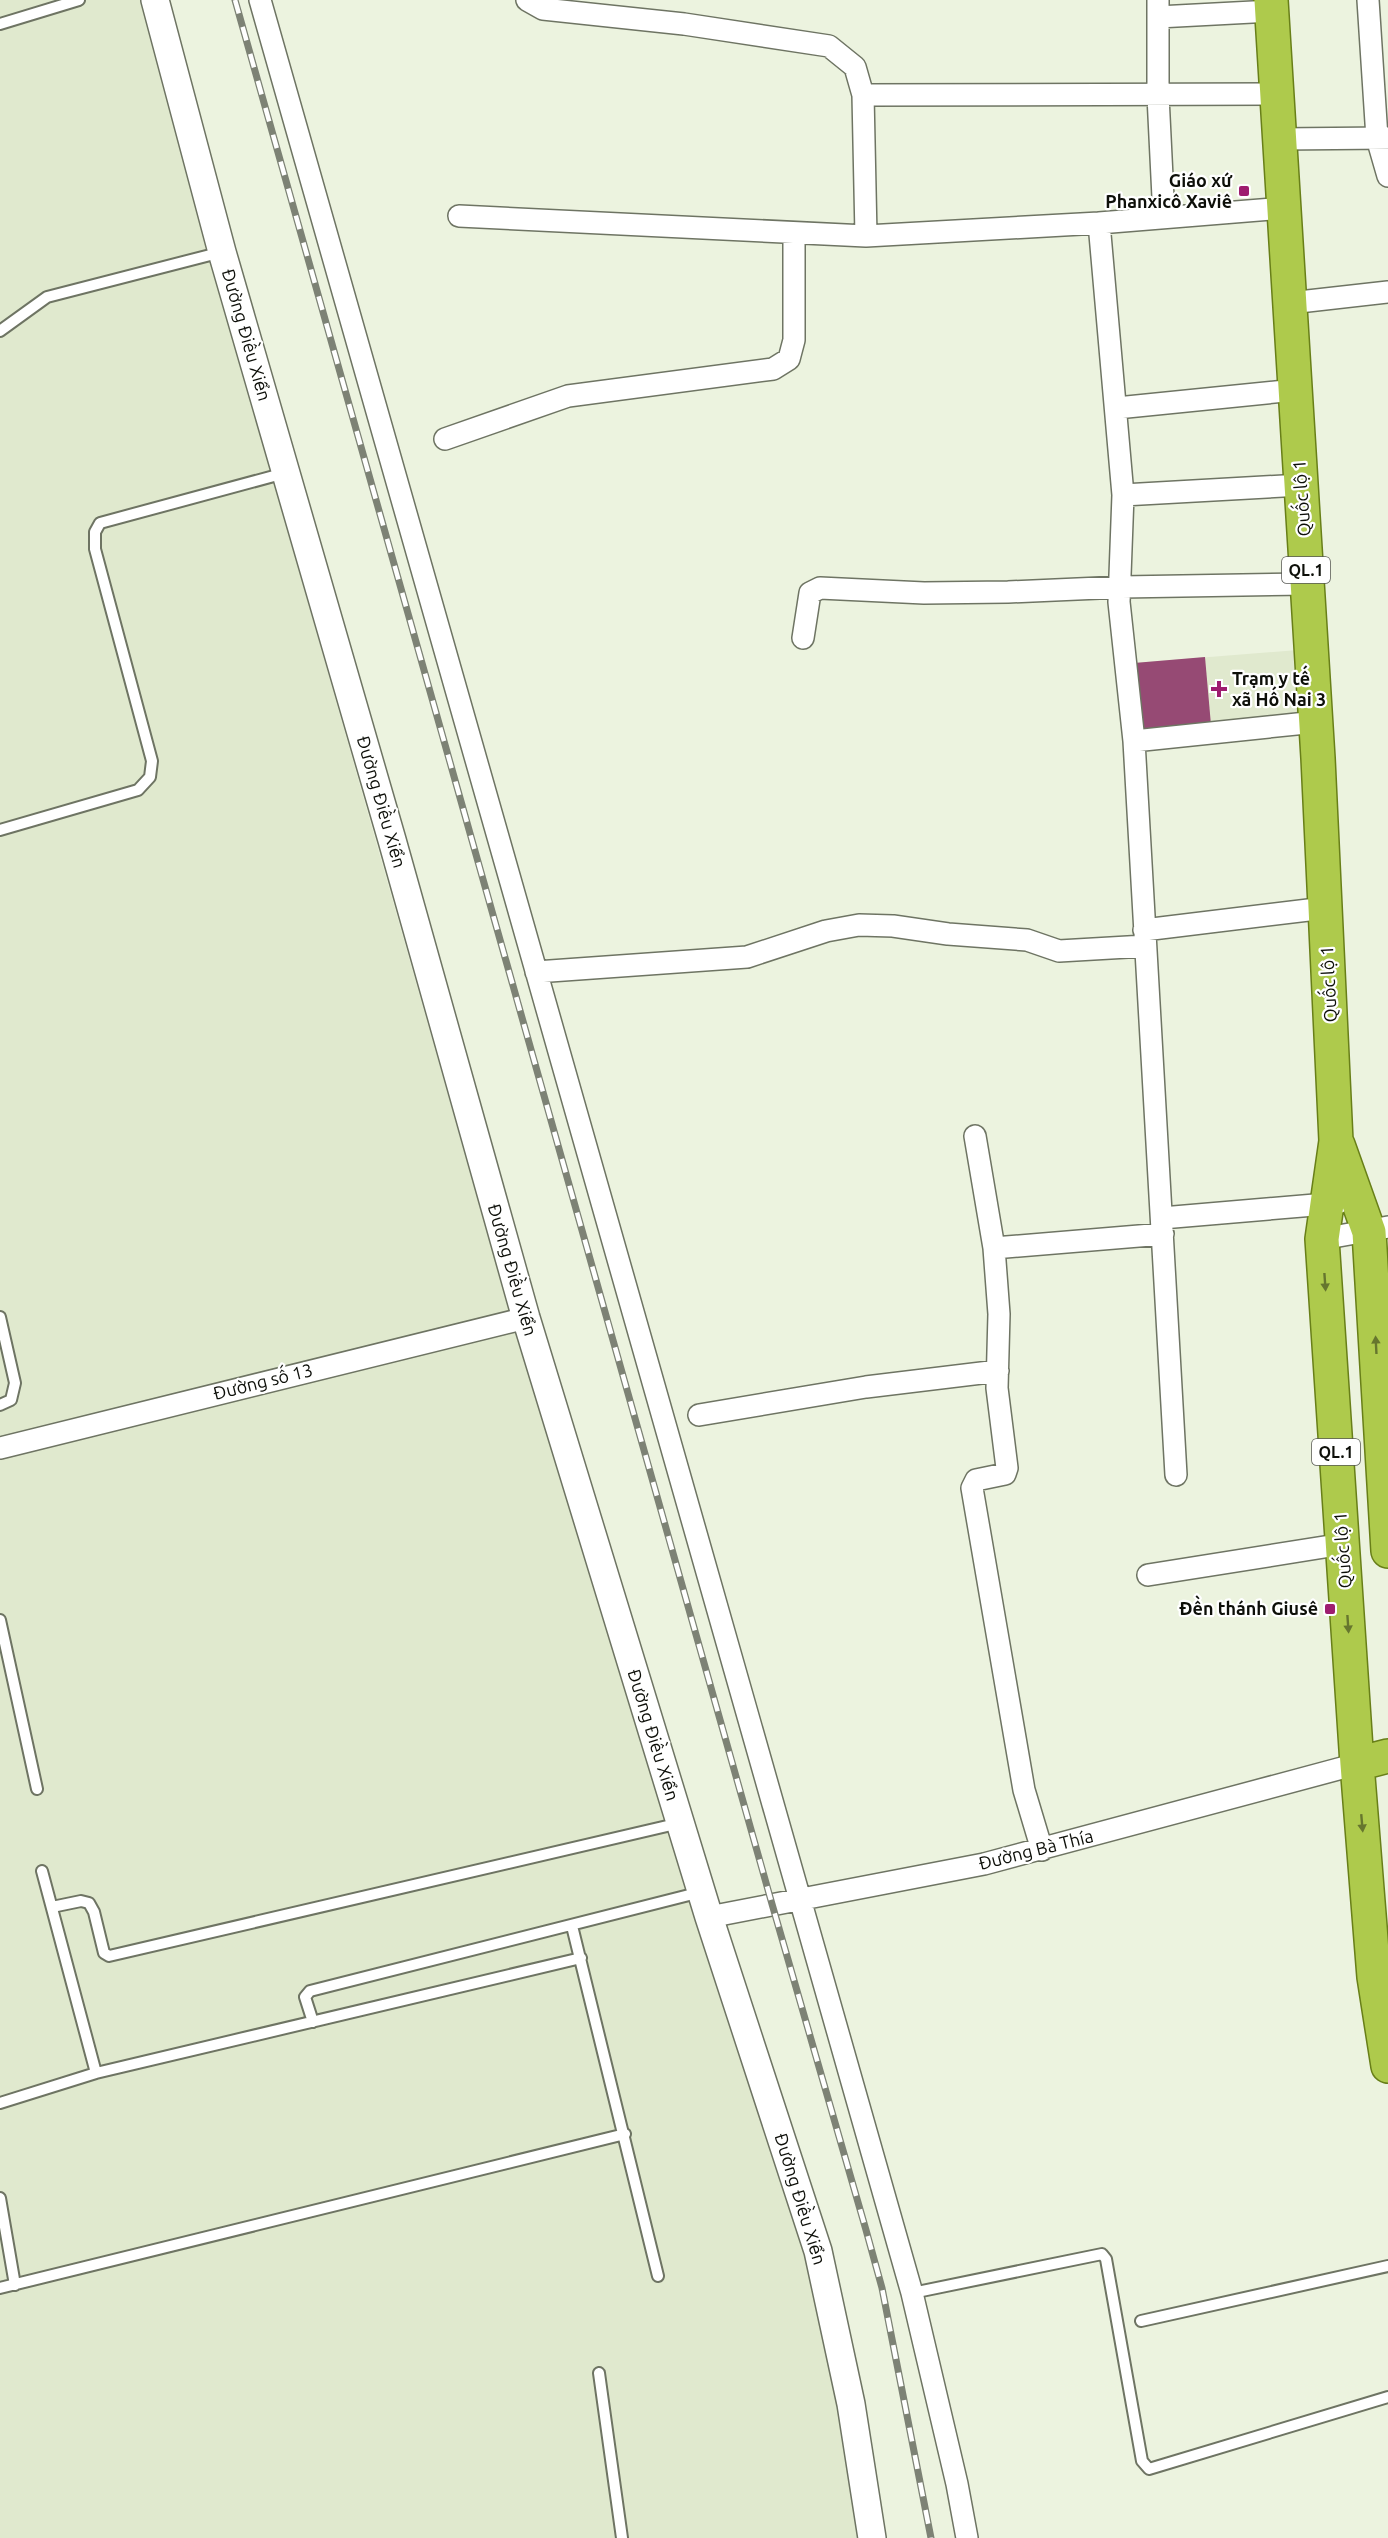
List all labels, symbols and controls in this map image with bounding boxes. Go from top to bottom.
place label: Giáo xứ Phanxicô Xaviê [1105,170,1233,211]
marker: Giáo xứ Phanxicô Xaviê [1237,184,1251,198]
street label: Đường Điều Xiển [219,266,278,403]
street label: Quốc lộ 1 [1286,459,1315,537]
road number: QL.1 [1282,557,1330,583]
place label: Trạm y tế xã Hố Nai 3 [1232,665,1326,709]
marker: Trạm y tế xã Hố Nai 3 [1210,680,1228,698]
street label: Đường Điều Xiển [354,733,413,870]
street label: Quốc lộ 1 [1314,945,1341,1023]
street label: Đường Điều Xiển [485,1201,544,1338]
one-way arrow [1321,1273,1330,1292]
one-way arrow [1371,1336,1381,1355]
street label: Đường số 13 [210,1357,315,1403]
road number: QL.1 [1312,1439,1360,1465]
street label: Quốc lộ 1 [1327,1511,1356,1589]
place label: Đền thánh Giusê [1179,1595,1318,1618]
marker: Đền thánh Giusê [1323,1602,1337,1616]
one-way arrow [1343,1614,1352,1633]
street label: Đường Điều Xiển [624,1666,686,1803]
one-way arrow [1357,1813,1367,1832]
street label: Đường Bà Thía [976,1825,1095,1873]
street label: Đường Điều Xiển [771,2130,833,2267]

